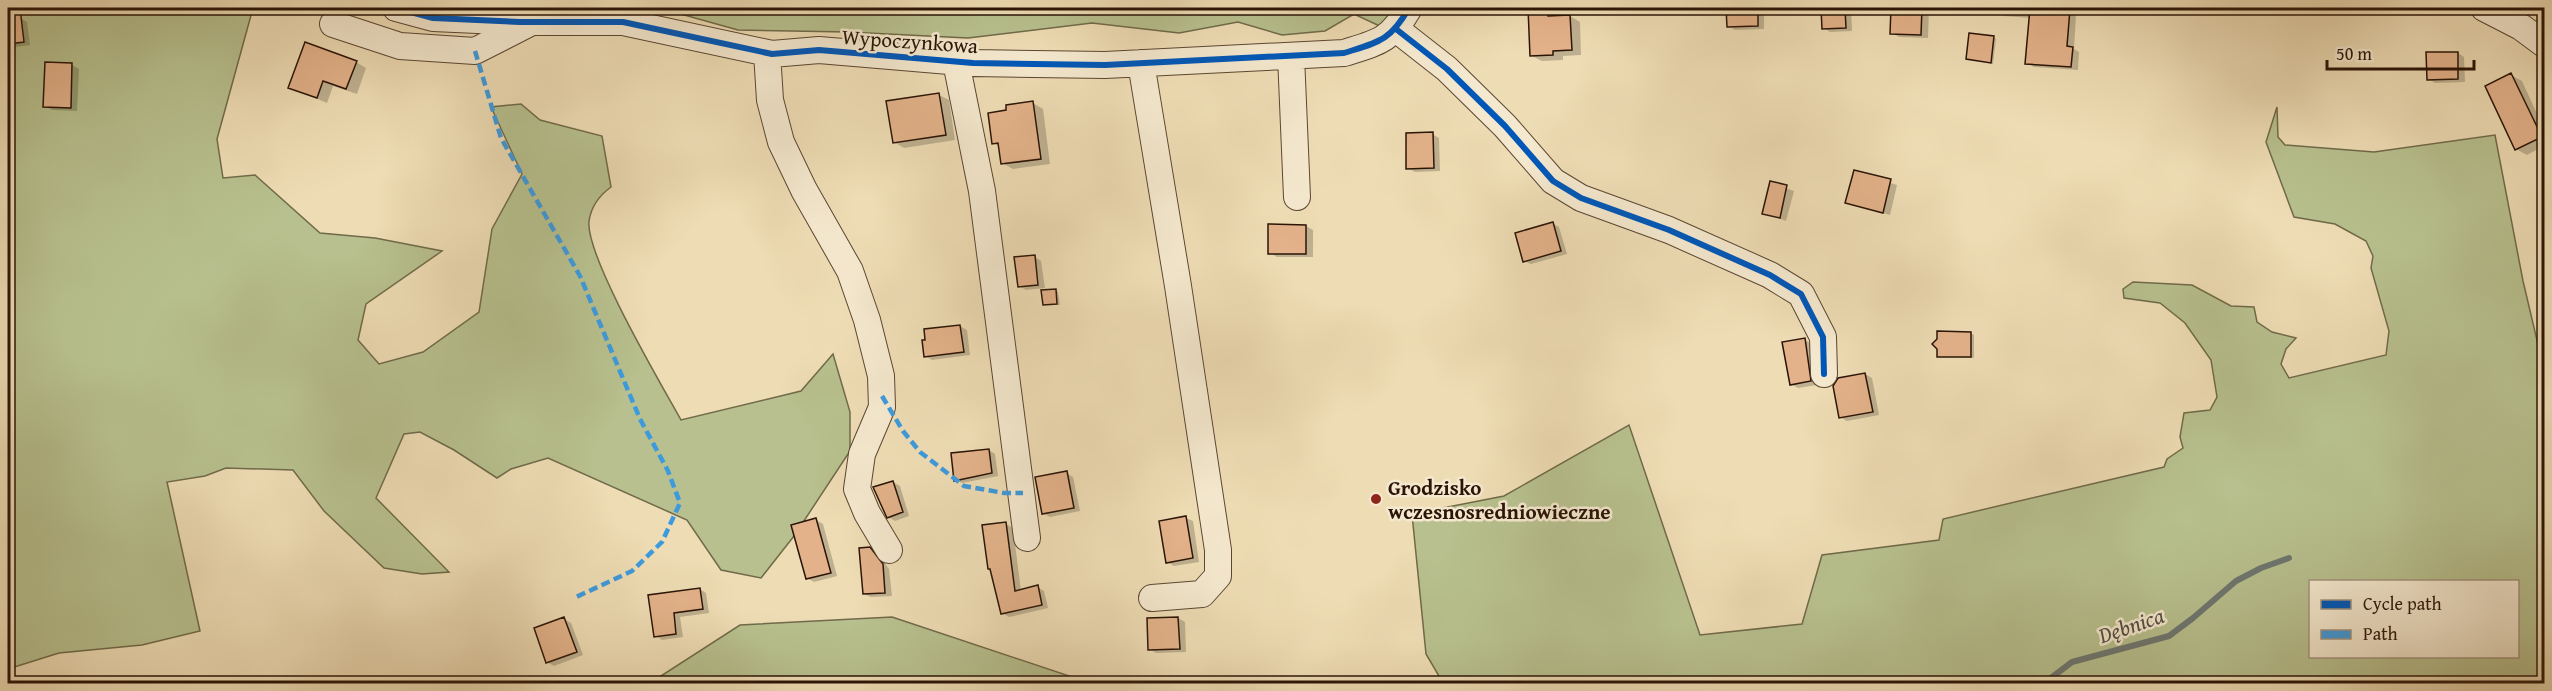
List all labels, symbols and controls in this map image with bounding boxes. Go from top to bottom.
street label: Wypoczynkowa [841,21,979,61]
scale bar [2327,33,2474,71]
text: 50 m [2336,40,2372,67]
place label: Grodzisko wczesnosredniowieczne [1388,472,1611,527]
marker: Grodzisko wczesnosredniowieczne [1369,492,1383,506]
legend [2309,580,2519,658]
text: Cycle path [2363,590,2442,617]
water label: Dębnica [2093,599,2168,651]
text: Path [2363,620,2398,647]

